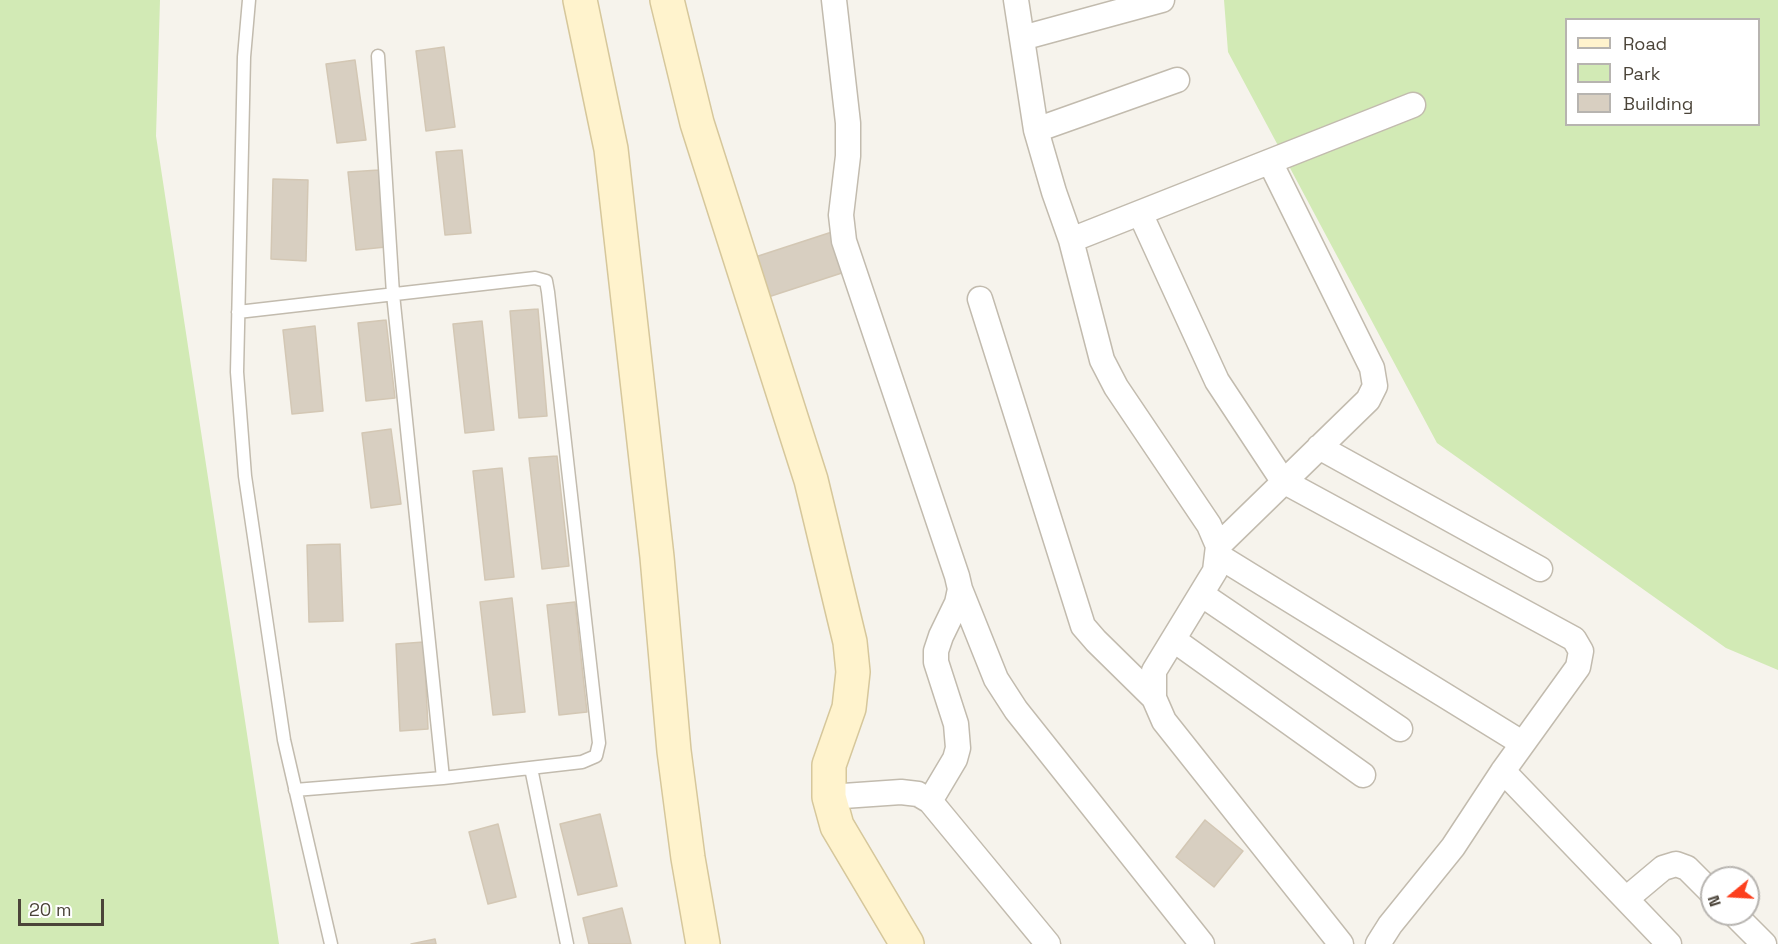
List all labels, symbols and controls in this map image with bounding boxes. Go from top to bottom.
legend [1565,18,1760,126]
text: Road [1623,32,1667,55]
text: Park [1623,62,1660,85]
text: Building [1623,92,1693,115]
north arrow [1700,866,1760,926]
scale bar [21,887,106,925]
text: N [1703,893,1726,909]
text: 20 m [29,898,72,921]

